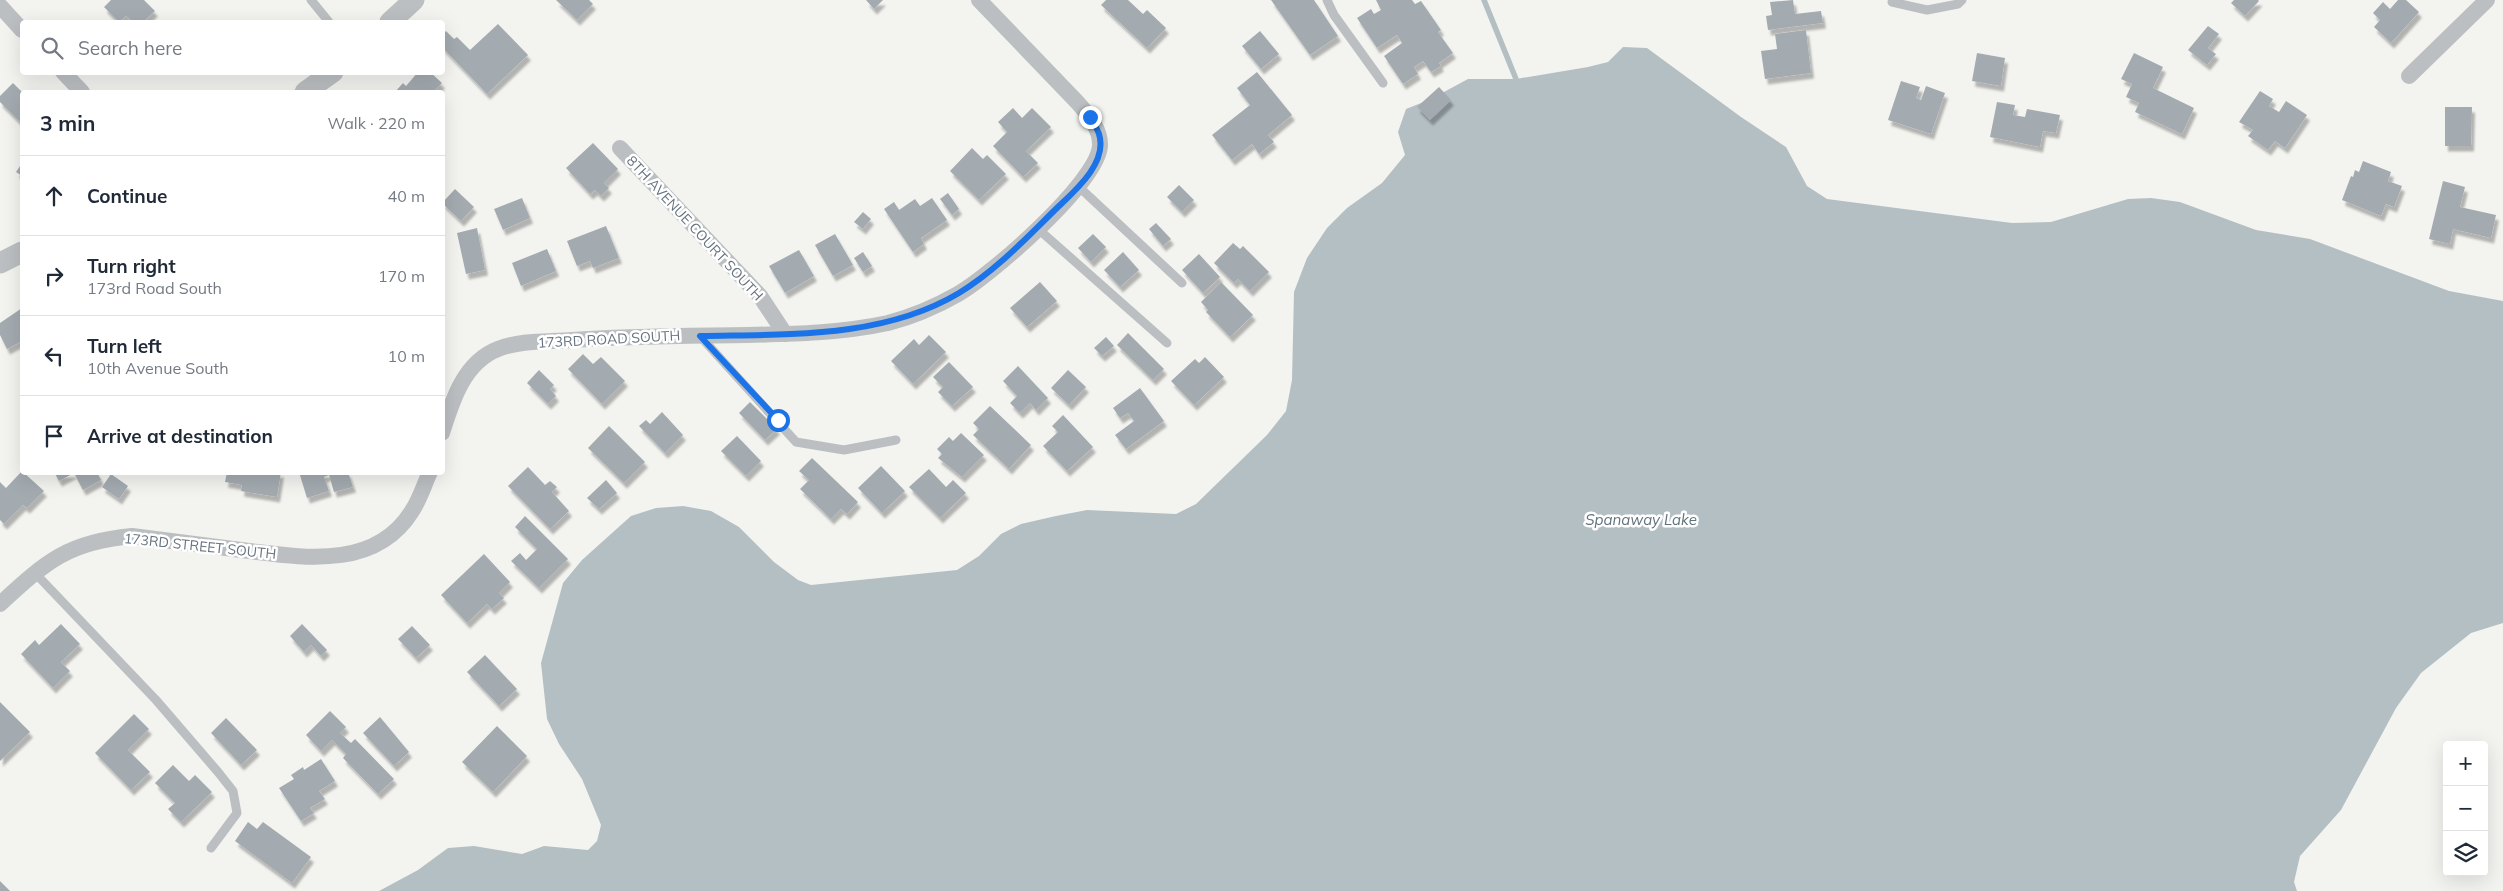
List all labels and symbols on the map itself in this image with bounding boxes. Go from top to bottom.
route end [1079,106,1102,129]
street label: 8TH AVENUE COURT SOUTH [623,152,767,304]
street label: 173RD ROAD SOUTH [537,326,681,352]
route start [767,409,790,432]
water label: Spanaway Lake [1585,510,1697,529]
street label: 173RD STREET SOUTH [123,529,277,563]

